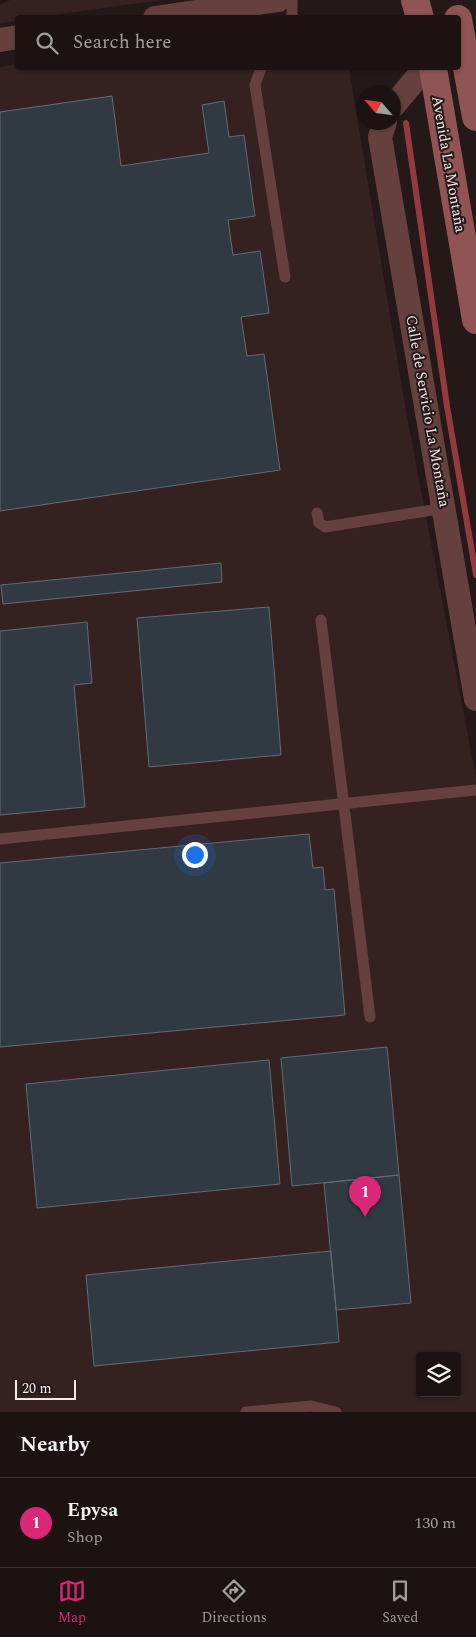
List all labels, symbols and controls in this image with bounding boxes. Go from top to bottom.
search box [15,15,461,70]
text: Search here [73,28,172,57]
icon: search [33,29,61,57]
north arrow [356,85,401,130]
street label: Avenida La Montaña [425,94,472,235]
street label: Calle de Servicio La Montaña [399,313,456,510]
your location [182,842,208,868]
pin: 1 [349,1176,381,1217]
map controls [416,1352,461,1397]
button: layers [416,1352,461,1397]
scale bar [15,1377,76,1400]
text: 20 m [22,1378,52,1399]
text: Nearby [20,1429,90,1461]
text: Epysa [67,1496,118,1525]
text: 1 [32,1511,40,1535]
text: 130 m [414,1511,456,1535]
text: Shop [67,1525,103,1549]
tab: Map [58,1577,86,1628]
tab: Directions [201,1577,267,1628]
tab: Saved [382,1577,418,1628]

